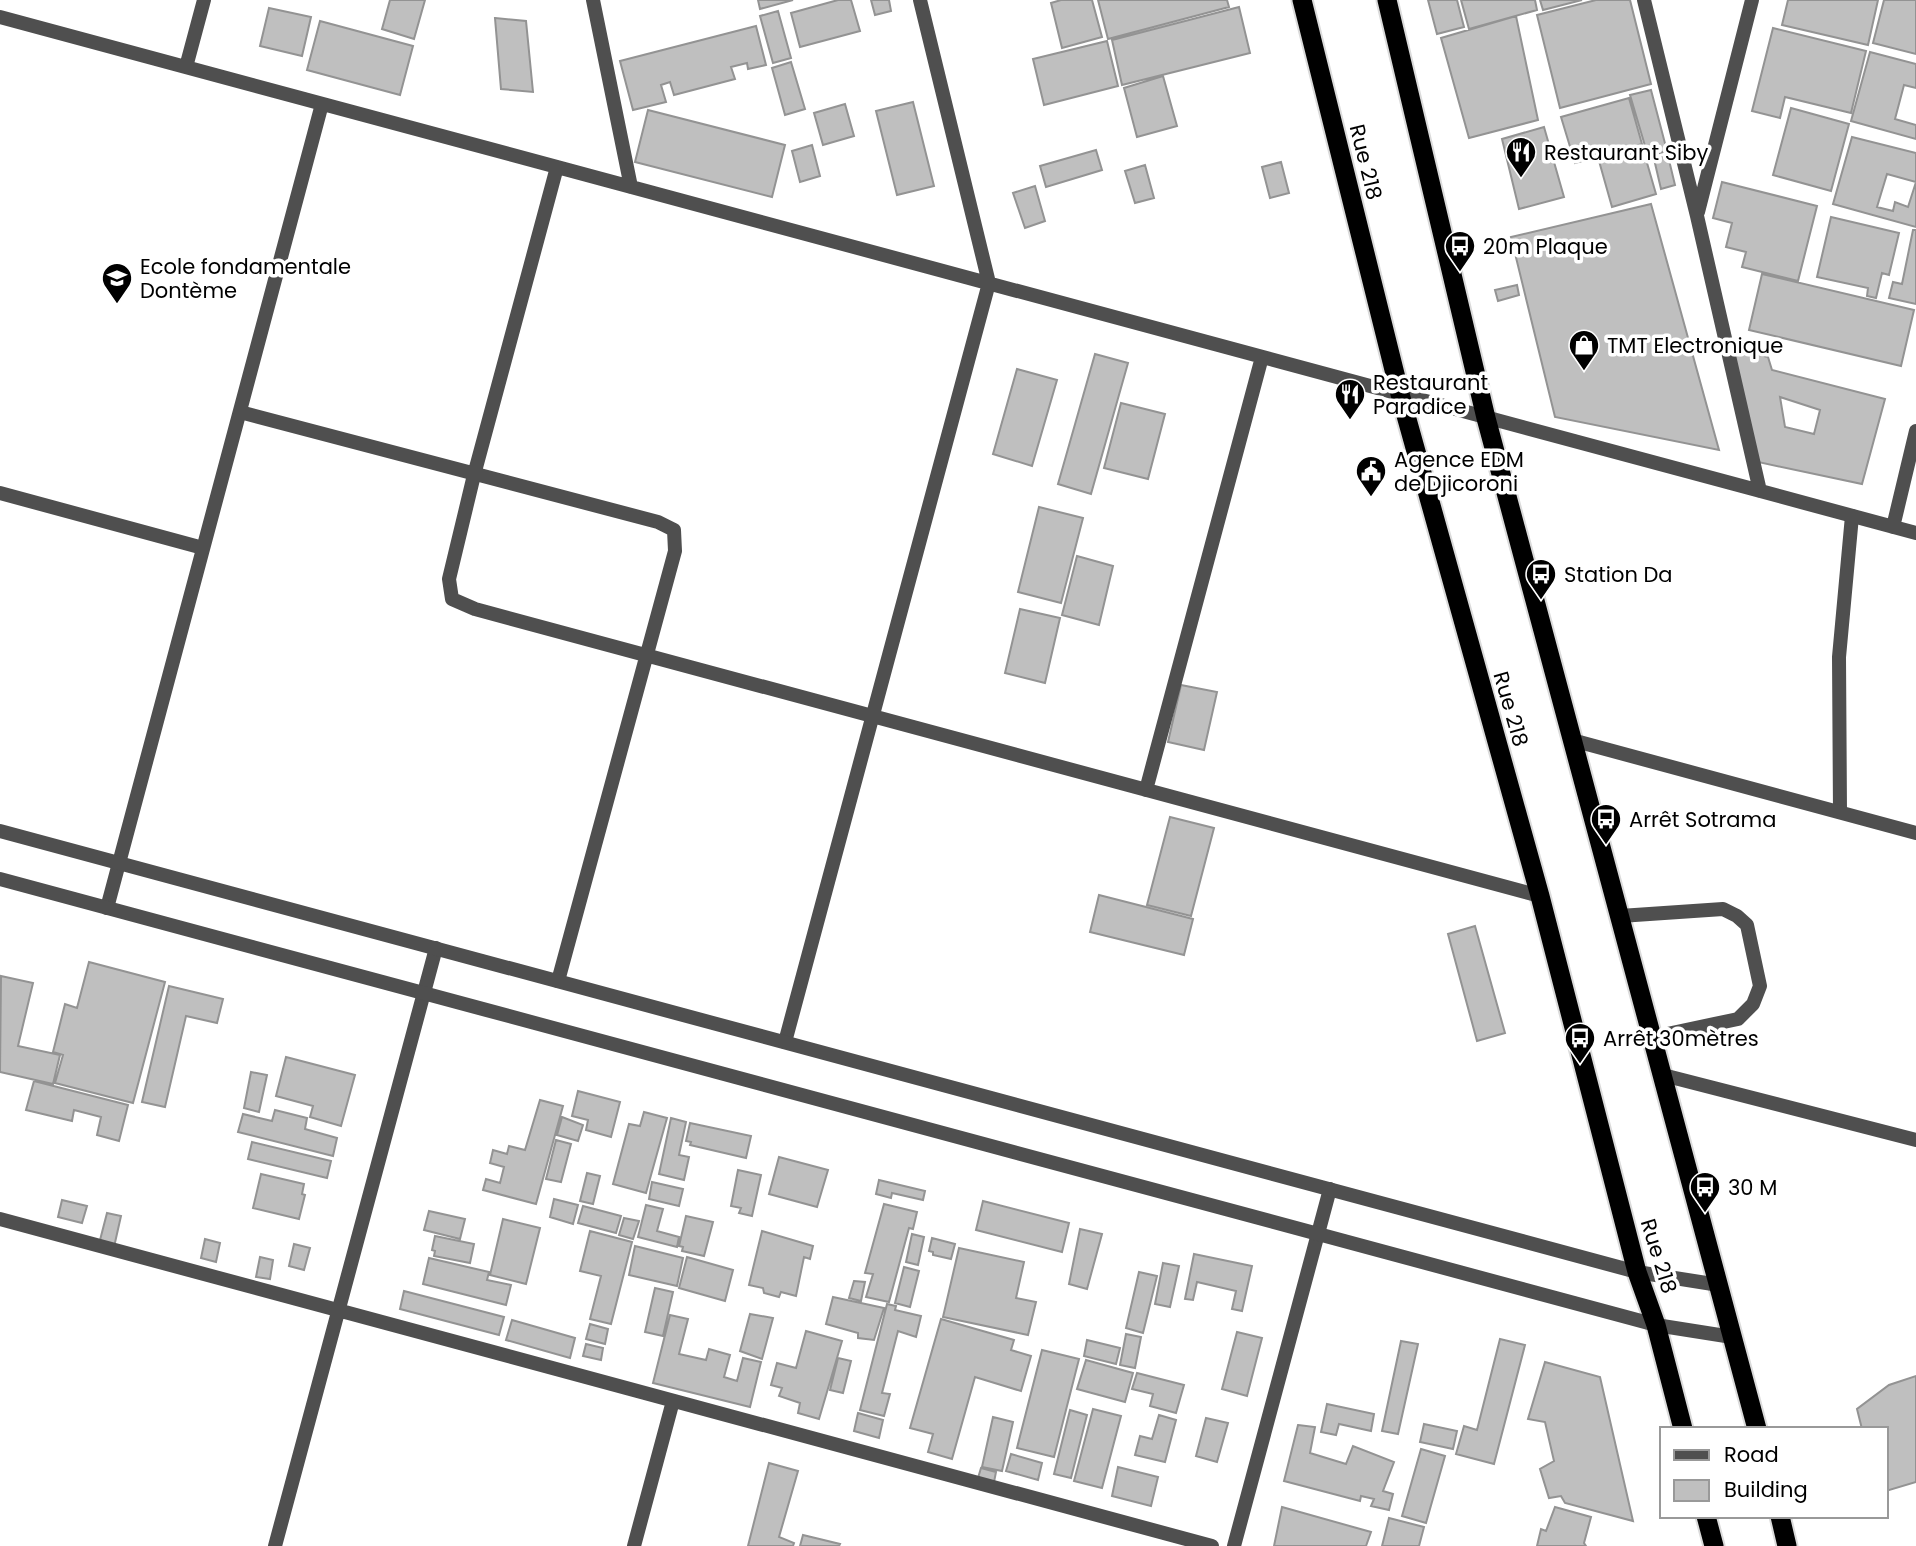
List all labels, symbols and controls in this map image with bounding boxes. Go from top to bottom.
street label: Rue 218 [1343,121,1389,203]
restaurant icon: Restaurant Siby [1504,135,1538,179]
place label: Restaurant Siby [1544,138,1708,167]
bus stop icon: 20m Plaque [1443,229,1477,273]
place label: 20m Plaque [1483,232,1608,261]
place label: Ecole fondamentale Dontème [140,252,351,305]
school or university icon: Ecole fondamentale Dontème [100,261,134,305]
shop icon: TMT Electronique [1567,328,1601,372]
place label: TMT Electronique [1607,331,1783,360]
place label: Restaurant Paradice [1373,368,1488,421]
restaurant icon: Restaurant Paradice [1333,377,1367,421]
place label: Agence EDM de Djicoroni [1394,445,1524,498]
public building icon: Agence EDM de Djicoroni [1354,454,1388,498]
bus stop icon: Station Da [1524,557,1558,601]
place label: Station Da [1564,560,1673,589]
street label: Rue 218 [1486,668,1536,750]
bus stop icon: Arrêt Sotrama [1589,802,1623,846]
place label: Arrêt Sotrama [1629,805,1776,834]
bus stop icon: Arrêt 30mètres [1563,1021,1597,1065]
place label: Arrêt 30mètres [1603,1024,1759,1053]
bus stop icon: 30 M [1688,1170,1722,1214]
place label: 30 M [1728,1173,1777,1202]
street label: Rue 218 [1634,1215,1684,1297]
legend [1660,1427,1888,1518]
text: Road [1724,1440,1779,1469]
text: Building [1724,1475,1808,1504]

